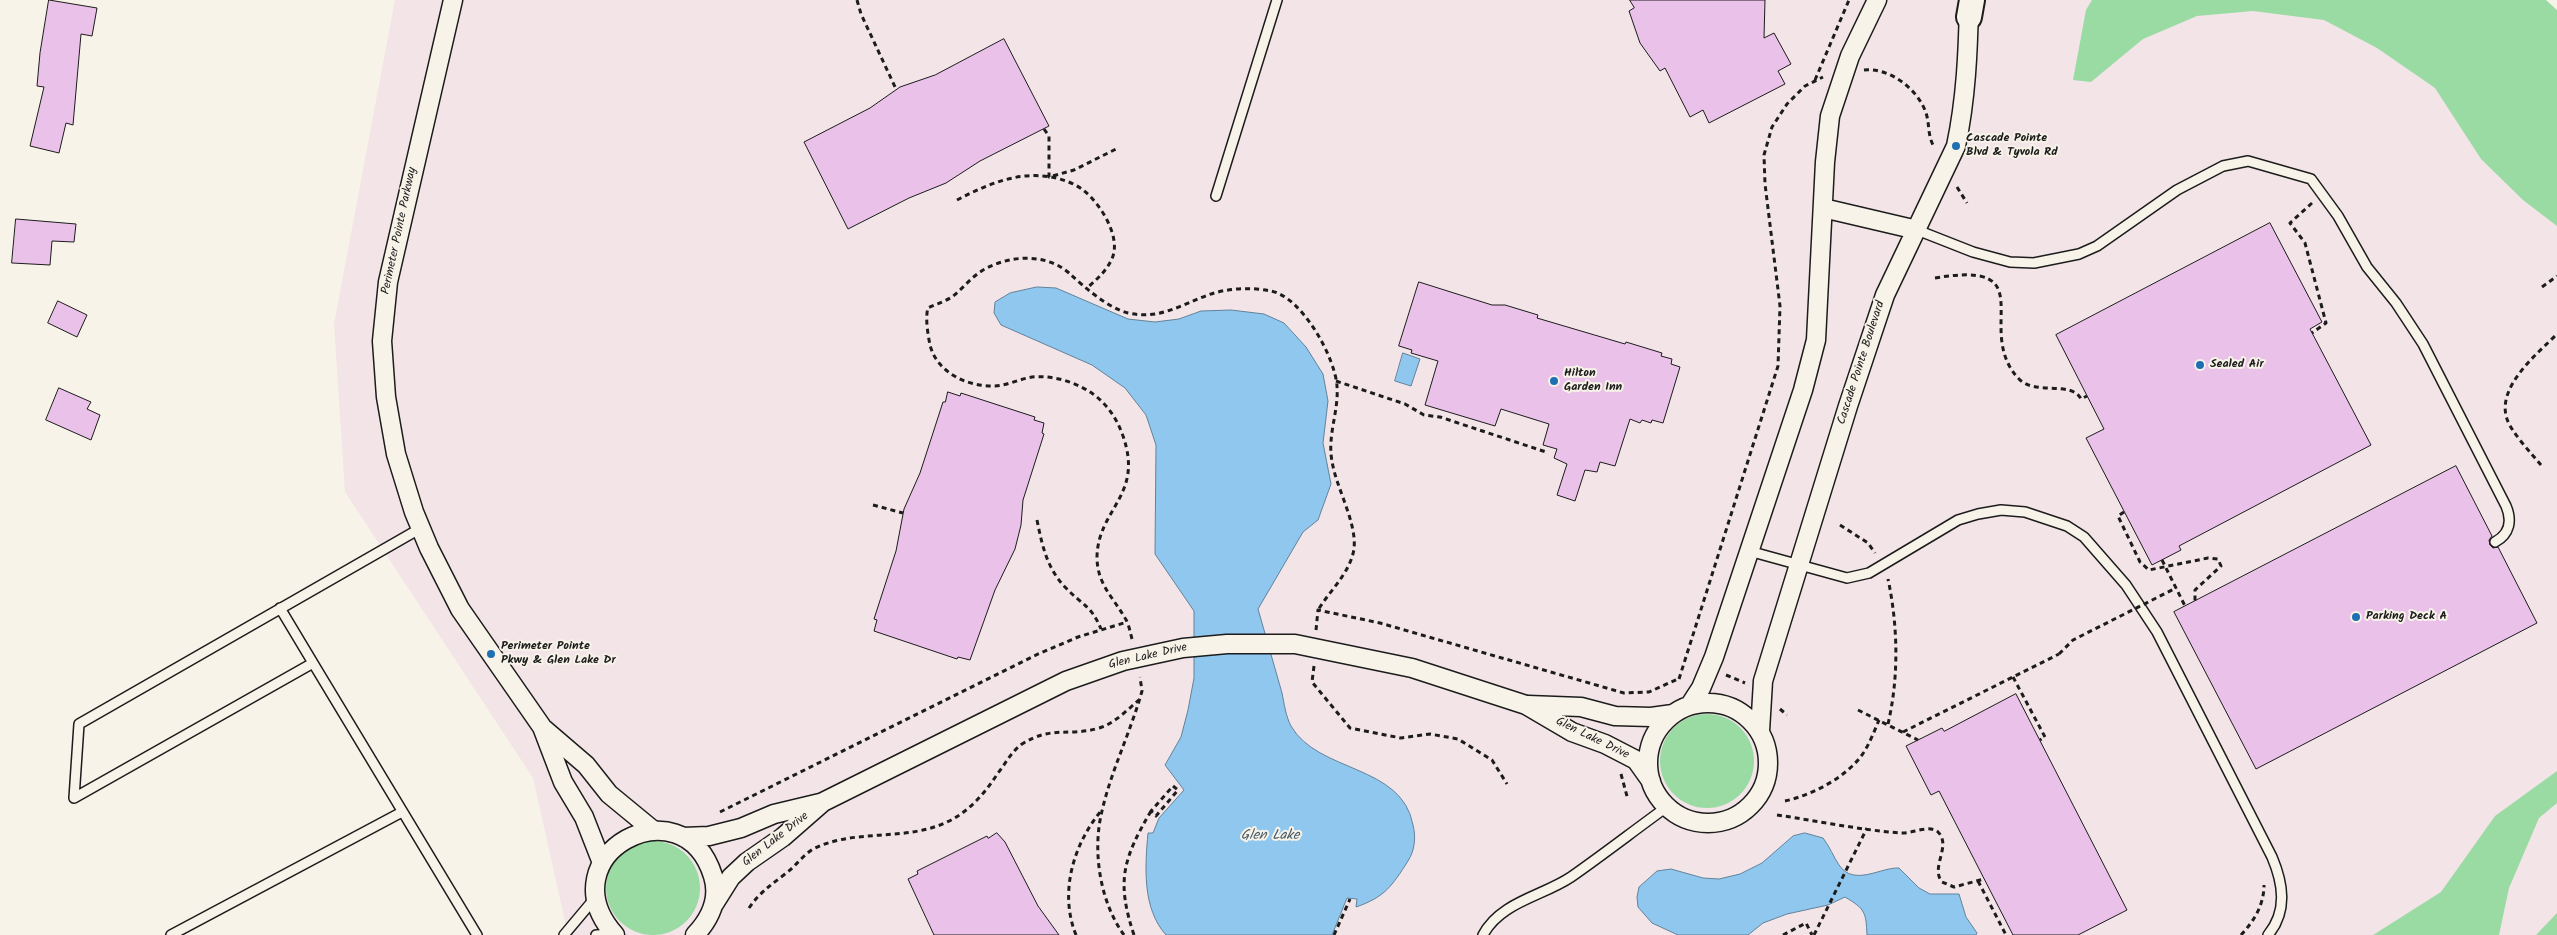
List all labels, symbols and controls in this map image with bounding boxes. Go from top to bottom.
place label: Cascade Pointe Blvd & Tyvola Rd [1966,132,2058,160]
marker: Cascade Pointe Blvd & Tyvola Rd [1950,140,1962,152]
street label: Perimeter Pointe Parkway [379,166,421,296]
street label: Cascade Pointe Boulevard [1835,299,1889,427]
place label: Sealed Air [2210,358,2264,372]
marker: Sealed Air [2194,359,2206,371]
place label: Hilton Garden Inn [1564,367,1622,395]
marker: Hilton Garden Inn [1548,375,1560,387]
place label: Parking Deck A [2366,610,2447,624]
marker: Parking Deck A [2350,611,2362,623]
place label: Perimeter Pointe Pkwy & Glen Lake Dr [501,640,616,668]
street label: Glen Lake Drive [1107,641,1189,673]
marker: Perimeter Pointe Pkwy & Glen Lake Dr [485,648,497,660]
street label: Glen Lake Drive [1553,715,1631,763]
street label: Glen Lake Drive [740,810,812,870]
water label: Glen Lake [1241,829,1299,845]

